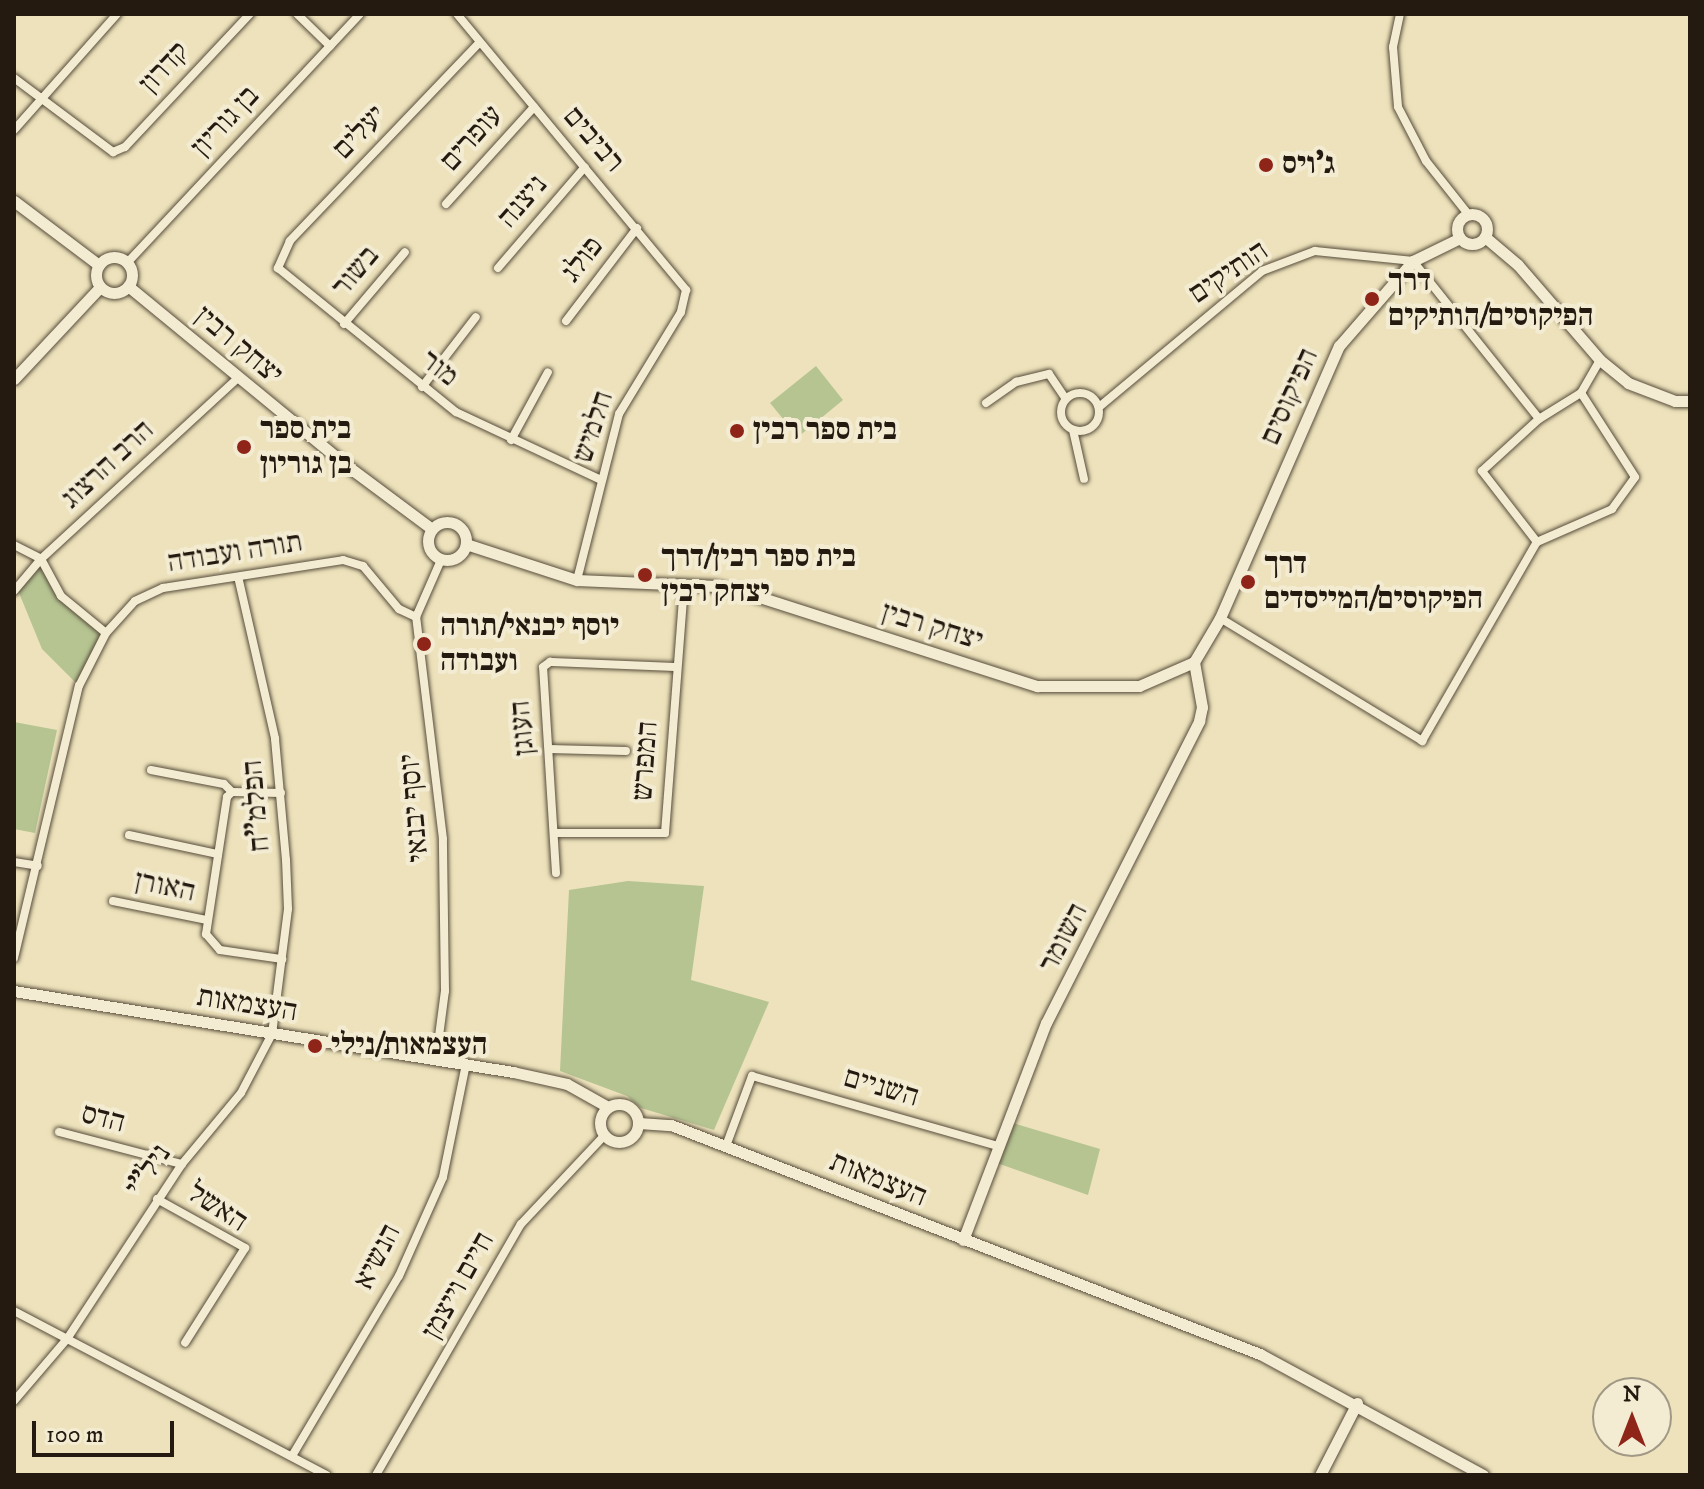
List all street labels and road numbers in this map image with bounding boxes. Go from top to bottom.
street label: קדרון [132,35,198,101]
street label: בן גוריון [184,79,268,165]
street label: יעלים [326,98,394,168]
street label: עופרים [433,99,511,179]
street label: רביבים [555,100,631,180]
street label: ניצנה [490,168,556,236]
street label: פולג [554,230,612,290]
street label: הותיקים [1182,233,1276,313]
street label: בשור [324,239,388,305]
street label: יצחק רבין [187,299,289,393]
street label: מור [413,343,465,395]
street label: הפיקוסים [1253,343,1327,451]
street label: חלמיש [566,387,622,467]
street label: הרב הרצוג [54,413,162,517]
street label: תורה ועבודה [165,525,305,581]
street label: יצחק רבין [877,595,987,659]
street label: העוגן [503,699,543,757]
street label: המפרש [625,720,667,802]
street label: יוסף יבנאי [392,752,438,864]
street label: הפלמ"ח [235,758,279,854]
street label: האורן [131,863,199,911]
street label: השומר [1031,897,1097,979]
street label: העצמאות [194,979,300,1031]
street label: השניים [839,1060,923,1116]
street label: הדס [77,1096,129,1142]
street label: ניל"י [118,1138,180,1204]
street label: העצמאות [824,1144,932,1216]
street label: האשל [180,1175,254,1241]
street label: הנשיא [346,1218,410,1296]
street label: חיים וייצמן [415,1226,503,1346]

